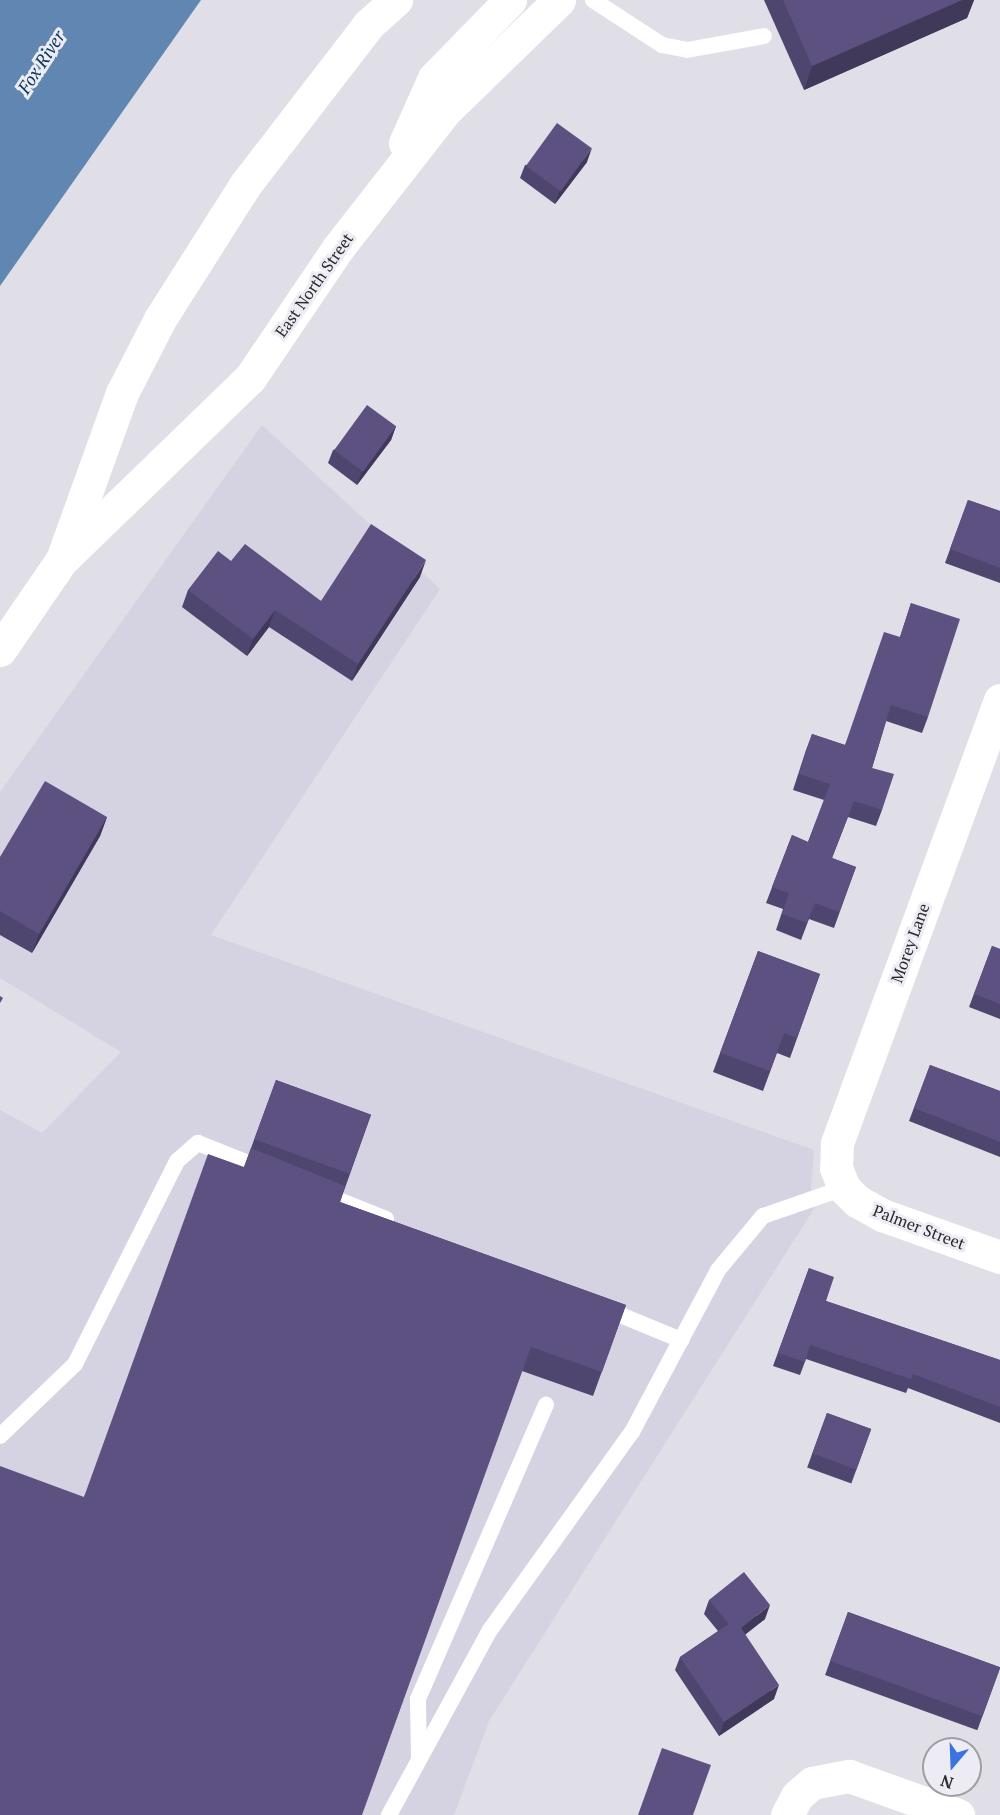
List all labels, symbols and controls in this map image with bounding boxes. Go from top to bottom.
water label: Fox River [13,27,69,97]
street label: East North Street [271,229,357,341]
street label: Morey Lane [887,901,933,985]
street label: Palmer Street [870,1201,968,1253]
north arrow [922,1737,982,1797]
text: N [937,1770,956,1795]

